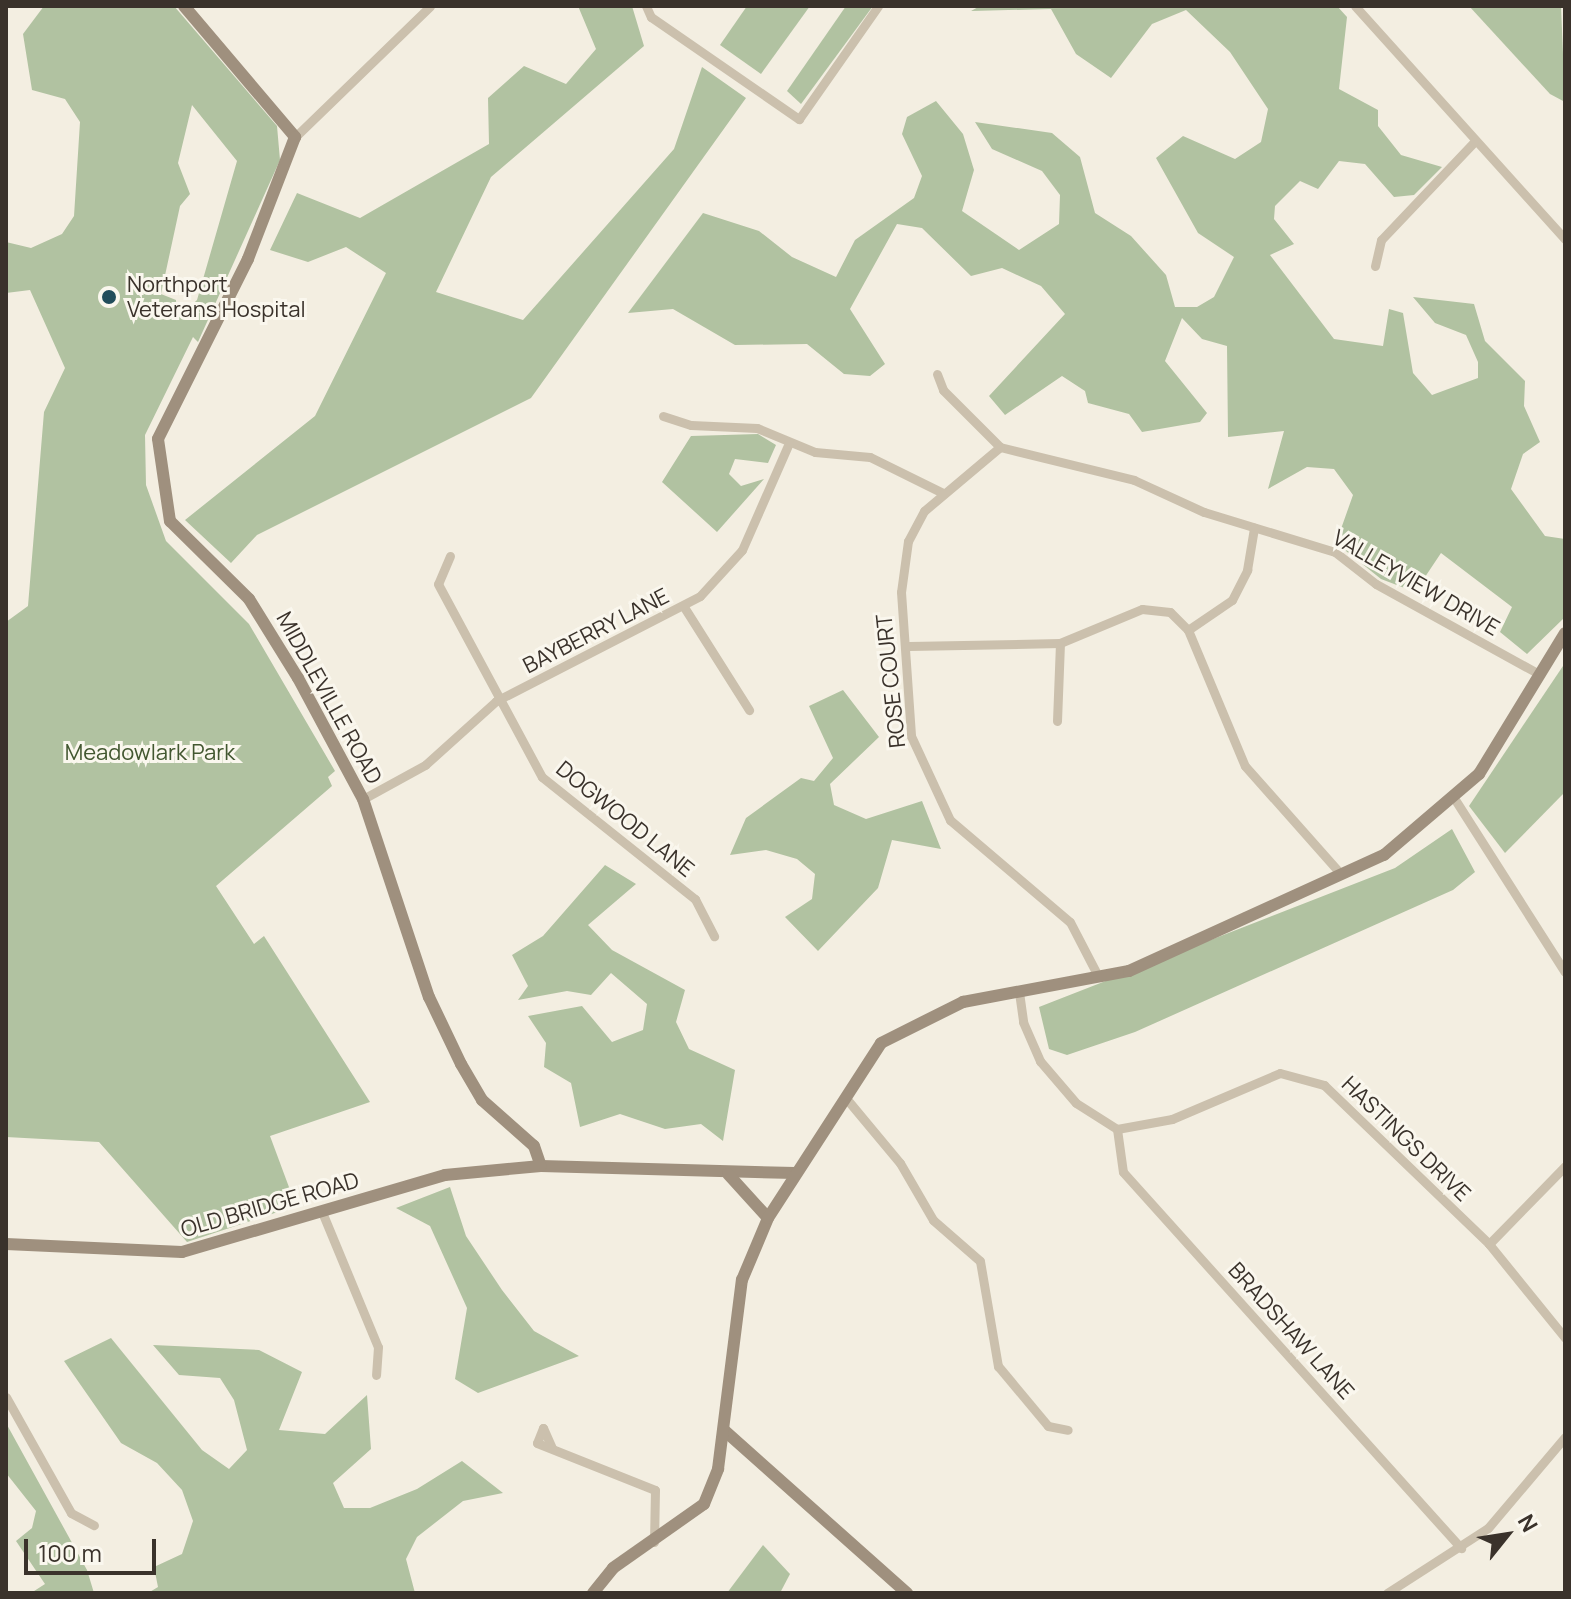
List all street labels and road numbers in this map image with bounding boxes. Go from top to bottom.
street label: VALLEYVIEW DRIVE [1328,524,1504,642]
street label: BAYBERRY LANE [518,583,674,679]
street label: MIDDLEVILLE ROAD [271,607,387,789]
street label: ROSE COURT [871,613,911,749]
street label: DOGWOOD LANE [551,755,699,883]
street label: HASTINGS DRIVE [1336,1071,1476,1207]
street label: OLD BRIDGE ROAD [178,1167,362,1243]
street label: BRADSHAW LANE [1223,1257,1359,1405]

